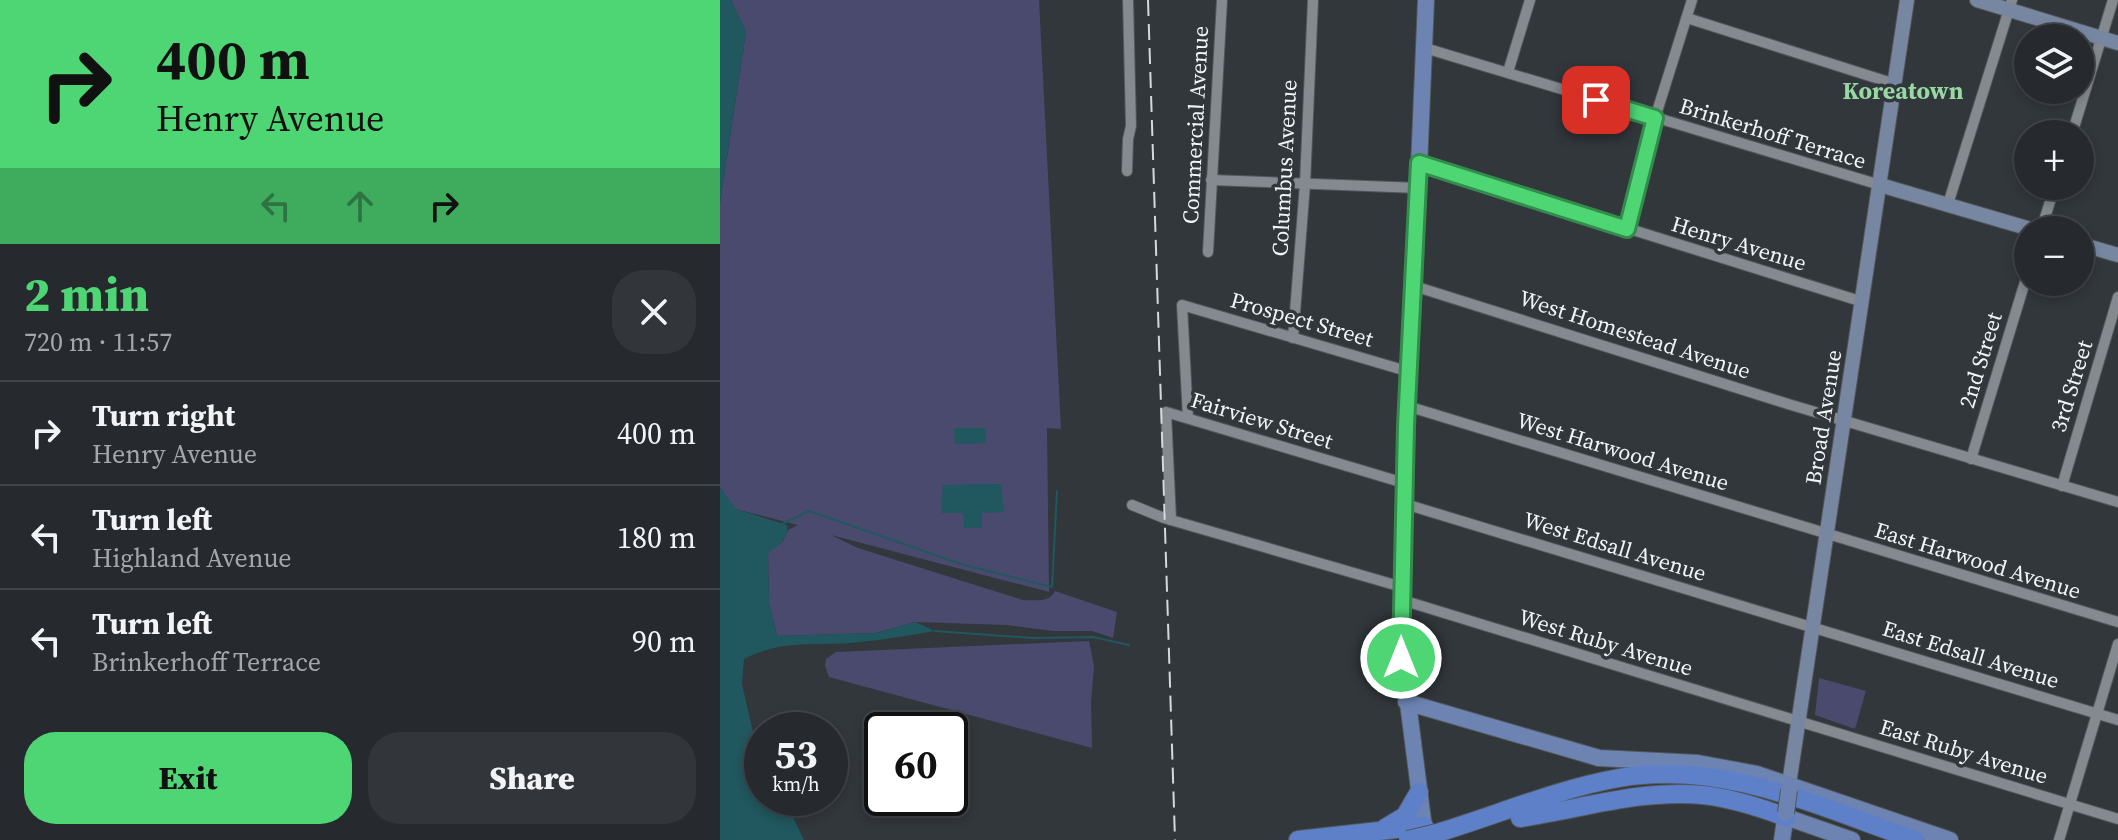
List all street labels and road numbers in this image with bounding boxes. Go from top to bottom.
street label: Commercial Avenue [1175,25,1215,225]
street label: Columbus Avenue [1264,79,1304,257]
street label: Brinkerhoff Terrace [1676,90,1870,176]
street label: Henry Avenue [1668,208,1810,278]
street label: West Homestead Avenue [1516,282,1754,386]
street label: Prospect Street [1227,284,1378,354]
street label: 2nd Street [1951,308,2009,412]
street label: 3rd Street [2043,336,2099,436]
street label: Broad Avenue [1798,347,1848,487]
street label: Fairview Street [1188,384,1337,456]
street label: West Harwood Avenue [1513,404,1733,498]
street label: West Edsall Avenue [1520,504,1710,588]
street label: East Harwood Avenue [1871,514,2085,606]
street label: West Ruby Avenue [1515,601,1697,683]
street label: East Edsall Avenue [1879,613,2063,695]
street label: East Ruby Avenue [1876,711,2052,791]

